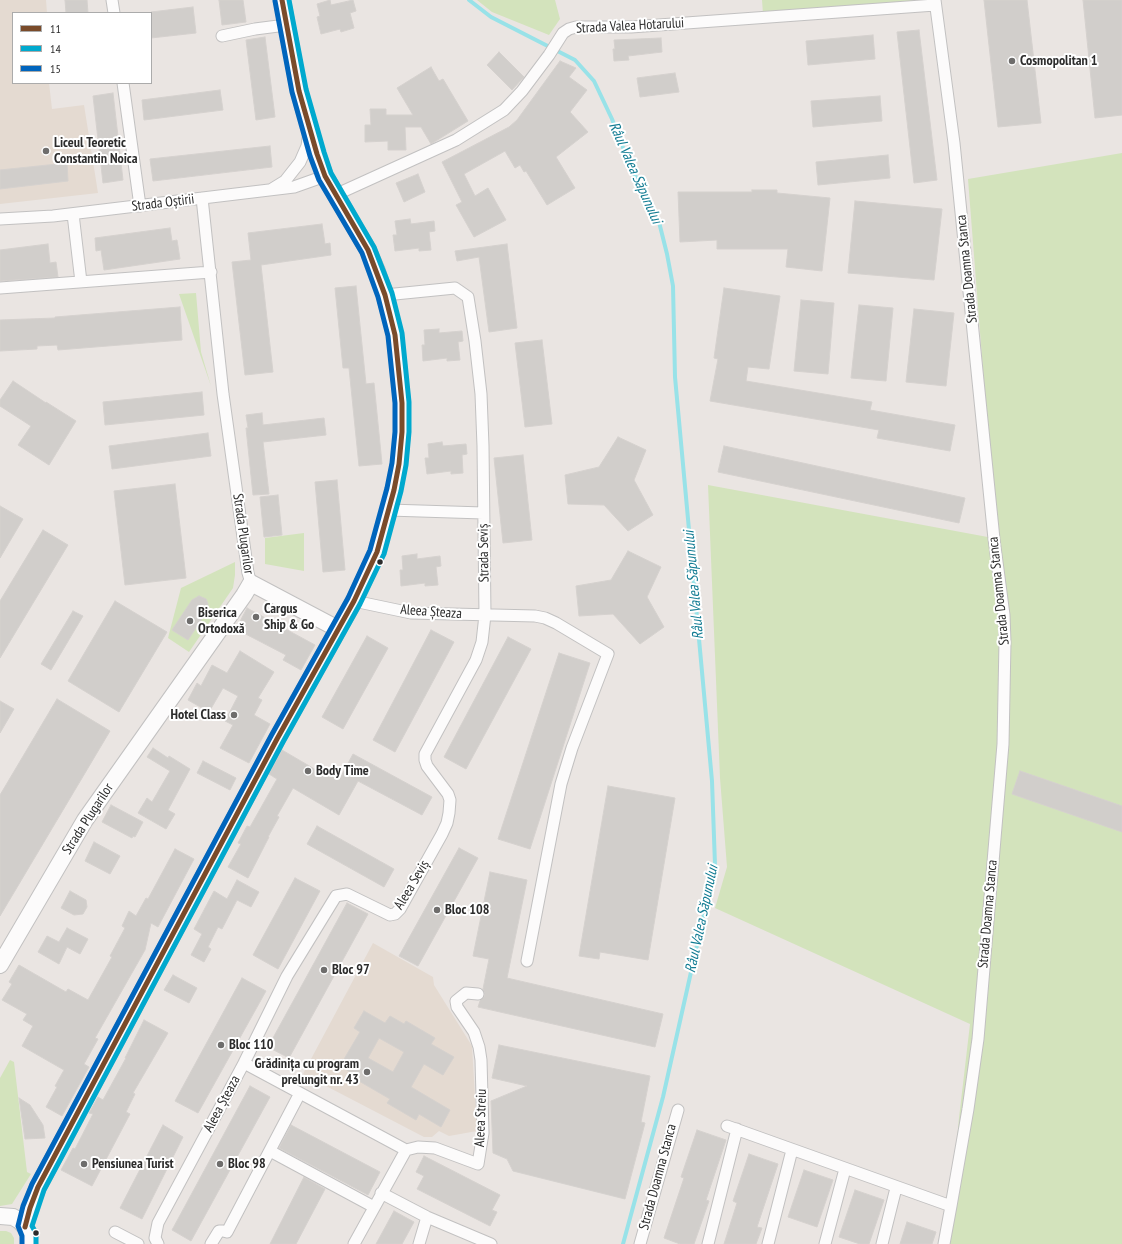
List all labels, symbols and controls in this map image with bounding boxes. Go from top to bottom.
legend [12,12,152,84]
street label: Strada Valea Hotarului [575,15,685,37]
text: 11 [50,21,61,36]
text: 14 [50,41,61,56]
place label: Cosmopolitan 1 [1020,53,1097,69]
marker: Cosmopolitan 1 [1007,56,1017,66]
text: 15 [50,61,61,76]
water label: Râul Valea Săpunului [605,119,665,227]
place label: Liceul Teoretic Constantin Noica [54,135,138,168]
marker: Liceul Teoretic Constantin Noica [41,146,51,156]
street label: Strada Oștirii [131,191,195,215]
street label: Strada Doamna Stanca [953,214,981,324]
street label: Strada Plugarilor [229,493,257,575]
street label: Strada Seviș [475,524,493,582]
water label: Râul Valea Săpunului [680,530,708,640]
street label: Strada Doamna Stanca [985,536,1013,646]
unlabelled marker [375,557,385,567]
place label: Cargus Ship & Go [264,601,314,634]
street label: Aleea Șteaza [400,601,462,623]
place label: Biserica Ortodoxă [198,605,245,638]
marker: Cargus Ship & Go [251,612,261,622]
marker: Biserica Ortodoxă [185,616,195,626]
place label: Hotel Class [171,707,226,723]
marker: Hotel Class [229,710,239,720]
place label: Body Time [316,763,369,779]
marker: Body Time [303,766,313,776]
street label: Strada Plugarilor [59,780,117,858]
street label: Aleea Seviș [391,857,433,913]
street label: Strada Doamna Stanca [975,859,1001,969]
water label: Râul Valea Săpunului [682,864,722,974]
place label: Bloc 108 [445,902,489,918]
marker: Bloc 108 [432,905,442,915]
place label: Bloc 97 [332,962,370,978]
marker: Bloc 97 [319,965,329,975]
place label: Bloc 110 [229,1037,273,1053]
marker: Bloc 110 [216,1040,226,1050]
place label: Grădinița cu program prelungit nr. 43 [255,1056,359,1088]
marker: Grădinița cu program prelungit nr. 43 [362,1067,372,1077]
street label: Aleea Șteaza [200,1073,244,1135]
street label: Aleea Streiu [472,1088,490,1148]
street label: Strada Doamna Stanca [636,1122,680,1232]
place label: Pensiunea Turist [92,1156,174,1172]
place label: Bloc 98 [228,1156,266,1172]
marker: Pensiunea Turist [79,1159,89,1169]
marker: Bloc 98 [215,1159,225,1169]
unlabelled marker [31,1228,41,1238]

